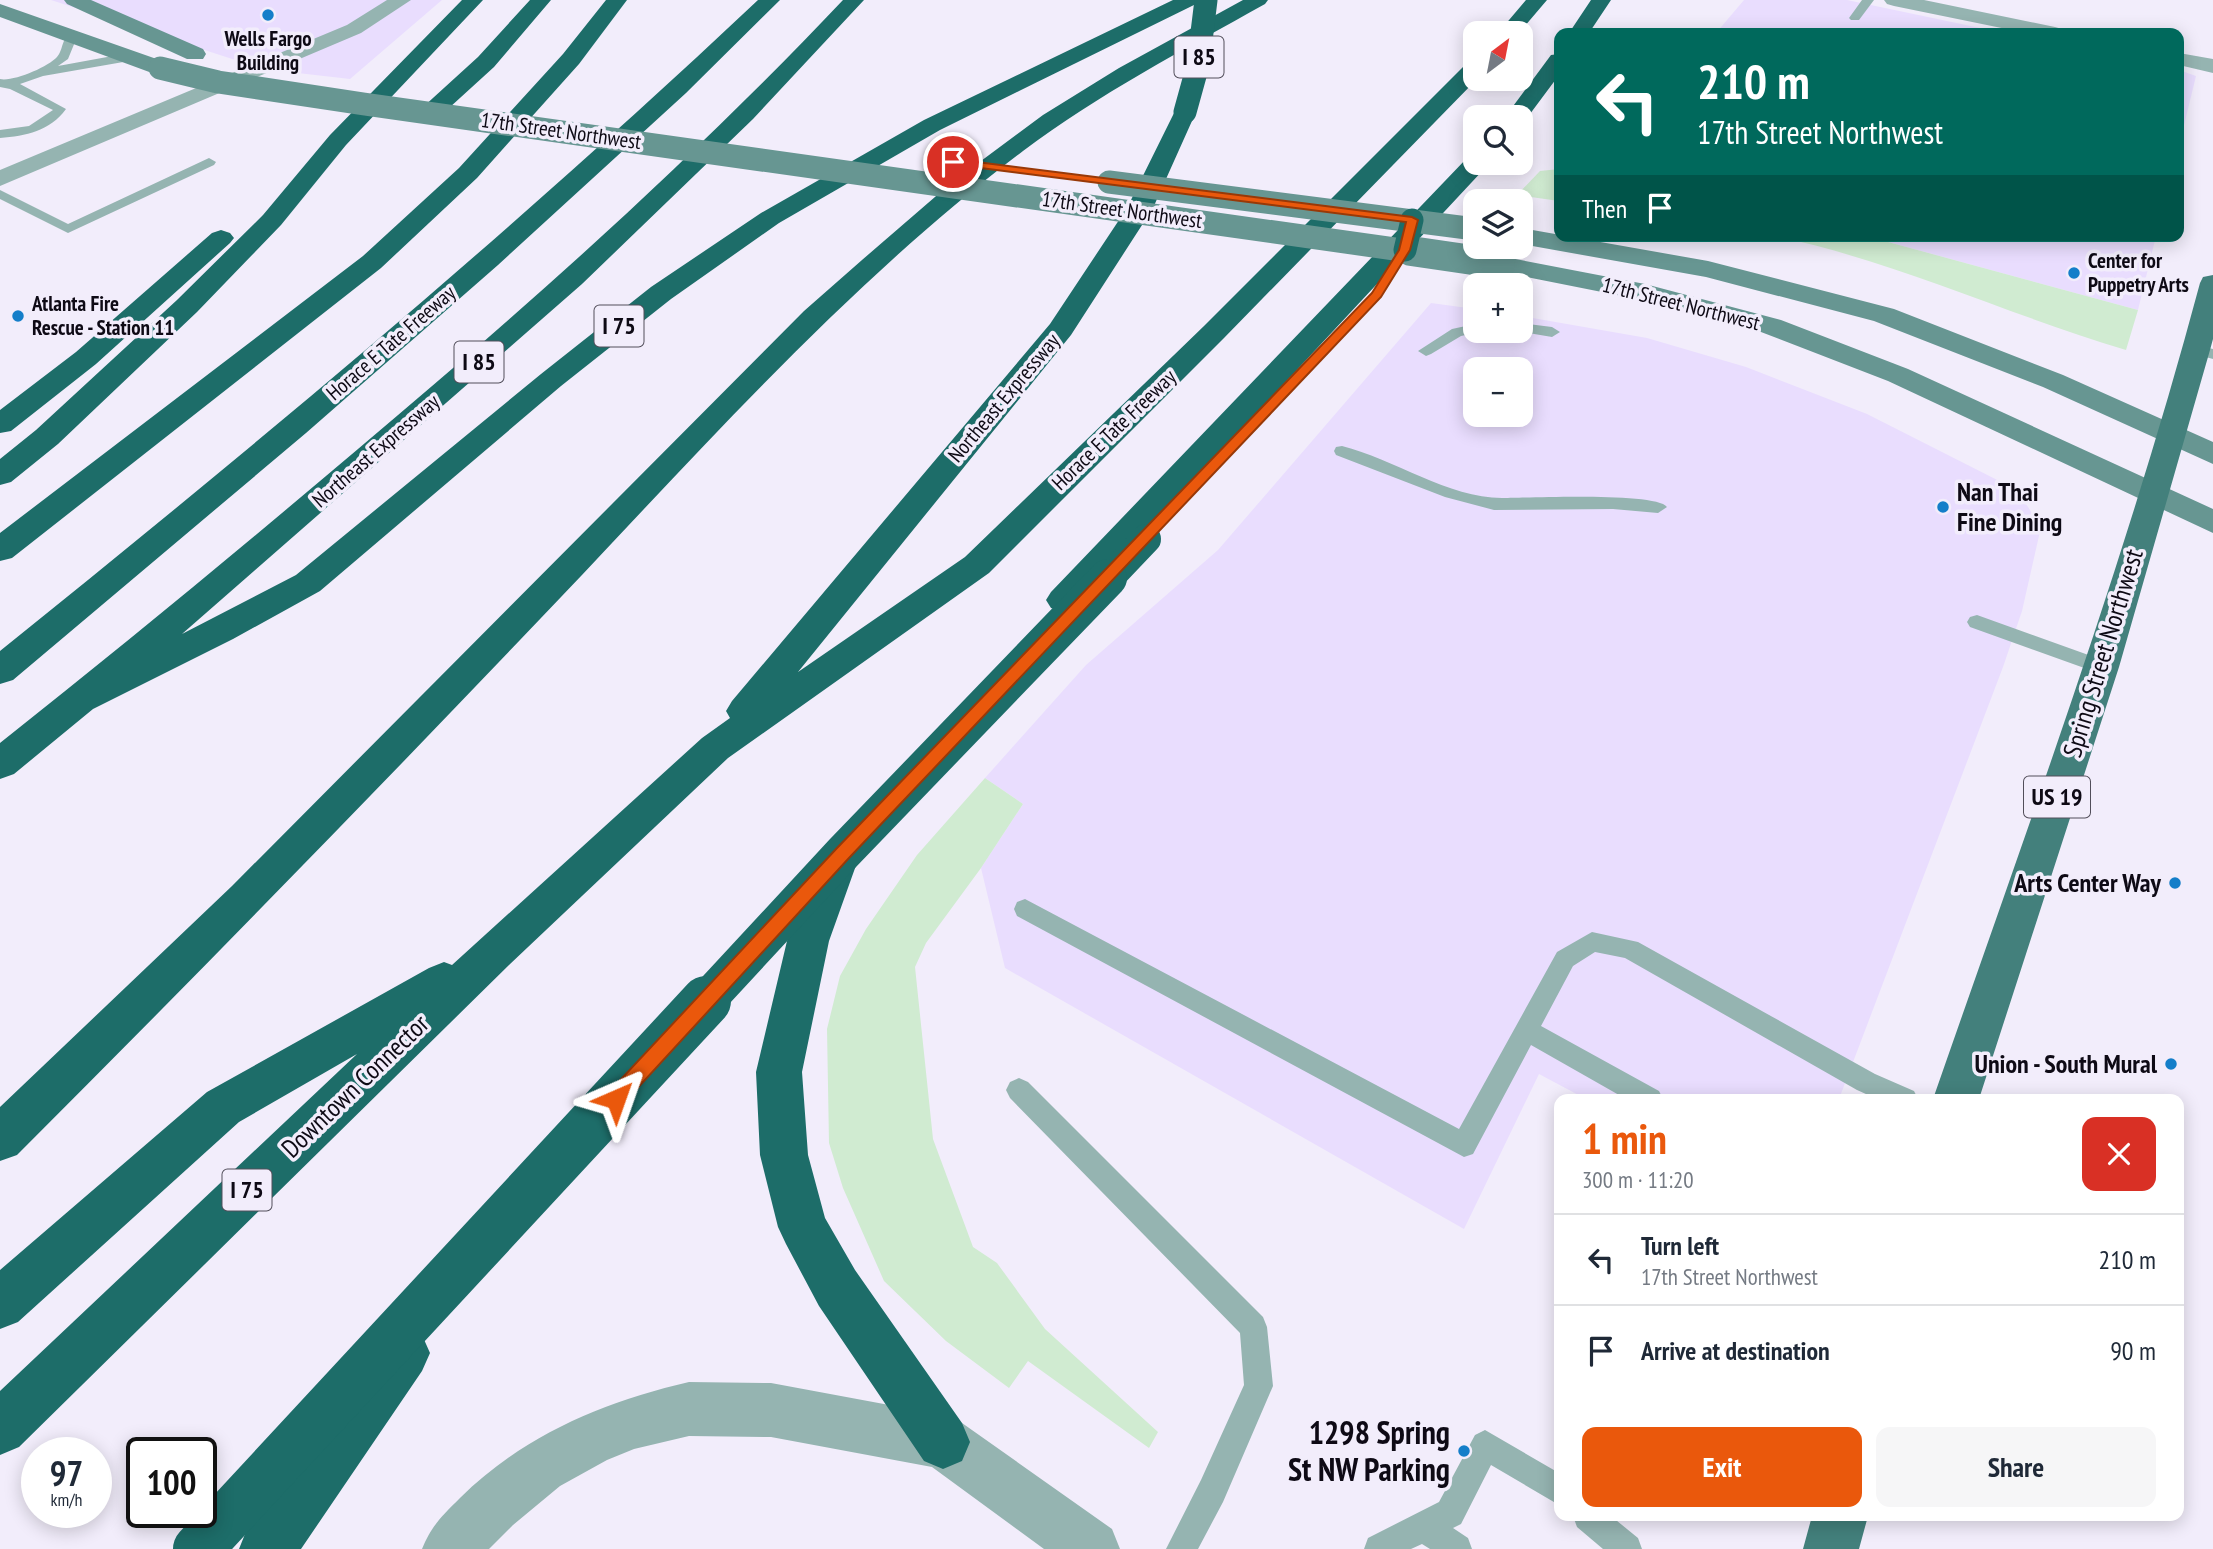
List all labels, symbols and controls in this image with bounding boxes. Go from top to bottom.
marker: Wells Fargo Building [260,7,276,23]
north arrow [1463,21,1533,91]
map controls [1463,21,1533,427]
place label: Wells Fargo Building [223,25,312,76]
road number: I 85 [1174,36,1224,78]
text: 210 m [1697,49,1810,113]
icon: left [1582,56,1673,147]
button: search [1463,105,1533,175]
street label: 17th Street Northwest [479,106,643,155]
text: 17th Street Northwest [1697,111,1943,153]
pin [923,132,983,192]
icon: arrive [934,143,972,181]
street label: 17th Street Northwest [1040,185,1204,234]
button: layers [1463,189,1533,259]
icon: arrive [1641,189,1679,227]
text: Then [1582,192,1627,225]
place label: Center for Puppetry Arts [2088,247,2189,298]
marker: Center for Puppetry Arts [2066,265,2082,281]
street label: 17th Street Northwest [1599,271,1763,336]
button: + [1463,273,1533,343]
street label: Horace E Tate Freeway [320,279,461,406]
place label: Atlanta Fire Rescue - Station 11 [31,290,174,341]
road number: I 75 [594,306,644,346]
marker: Atlanta Fire Rescue - Station 11 [10,308,26,324]
street label: Northeast Expressway [942,328,1065,468]
road number: I 85 [454,342,504,382]
button: − [1463,357,1533,427]
street label: Horace E Tate Freeway [1046,363,1182,496]
street label: Northeast Expressway [306,388,445,513]
place label: Nan Thai Fine Dining [1957,475,2062,538]
marker: Nan Thai Fine Dining [1935,499,1951,515]
street label: Spring Street Northwest [2055,545,2150,761]
road number: US 19 [2024,776,2090,818]
place label: Arts Center Way [2013,866,2162,899]
marker: Arts Center Way [2167,875,2183,891]
street label: Downtown Connector [274,1007,435,1164]
place label: Union - South Mural [1975,1047,2158,1080]
marker: Union - South Mural [2163,1056,2179,1072]
position arrow [579,1062,653,1136]
text: 1 min [1582,1111,1667,1166]
button: close [2082,1117,2156,1191]
text: 300 m · 11:20 [1582,1165,1694,1194]
road number: I 75 [222,1170,272,1210]
text: Turn left [1641,1229,1719,1262]
icon: left [1582,1241,1620,1279]
text: 210 m [2098,1243,2156,1276]
text: 17th Street Northwest [1641,1262,1818,1291]
icon: arrive [1582,1332,1620,1370]
text: Arrive at destination [1641,1334,1830,1367]
text: 90 m [2110,1334,2156,1367]
place label: 1298 Spring St NW Parking [1288,1411,1450,1490]
button: Exit [1582,1427,1862,1507]
button: Share [1876,1427,2156,1507]
speed limit sign: 100 [126,1437,217,1528]
marker: 1298 Spring St NW Parking [1456,1443,1472,1459]
text: 97 [50,1450,83,1496]
text: km/h [51,1488,82,1511]

